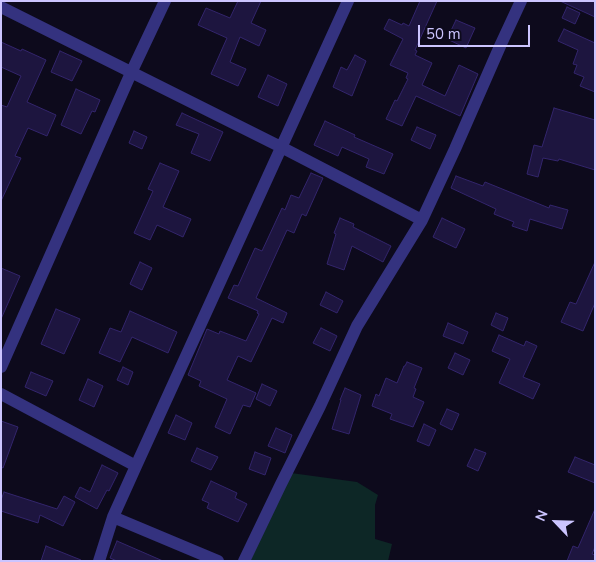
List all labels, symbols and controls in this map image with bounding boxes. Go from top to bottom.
scale bar [421,15,534,47]
text: 50 m [426,24,461,44]
north arrow [531,497,581,547]
text: N [531,507,553,524]

